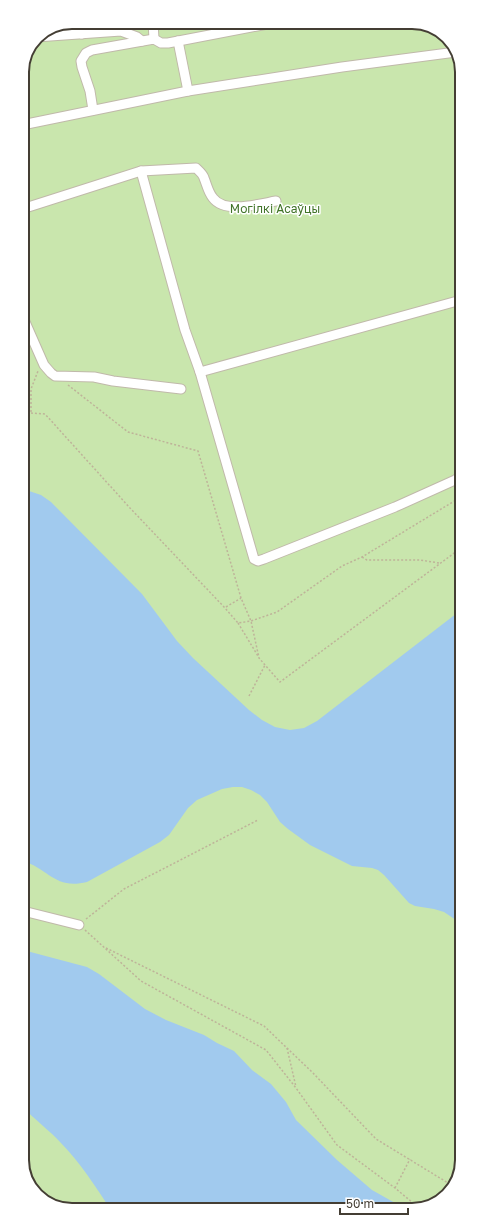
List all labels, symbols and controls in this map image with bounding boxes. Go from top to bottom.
park label: Могілкі Асаўцы [230,201,320,216]
scale bar [340,1190,408,1216]
text: 50 m [346,1196,374,1211]

